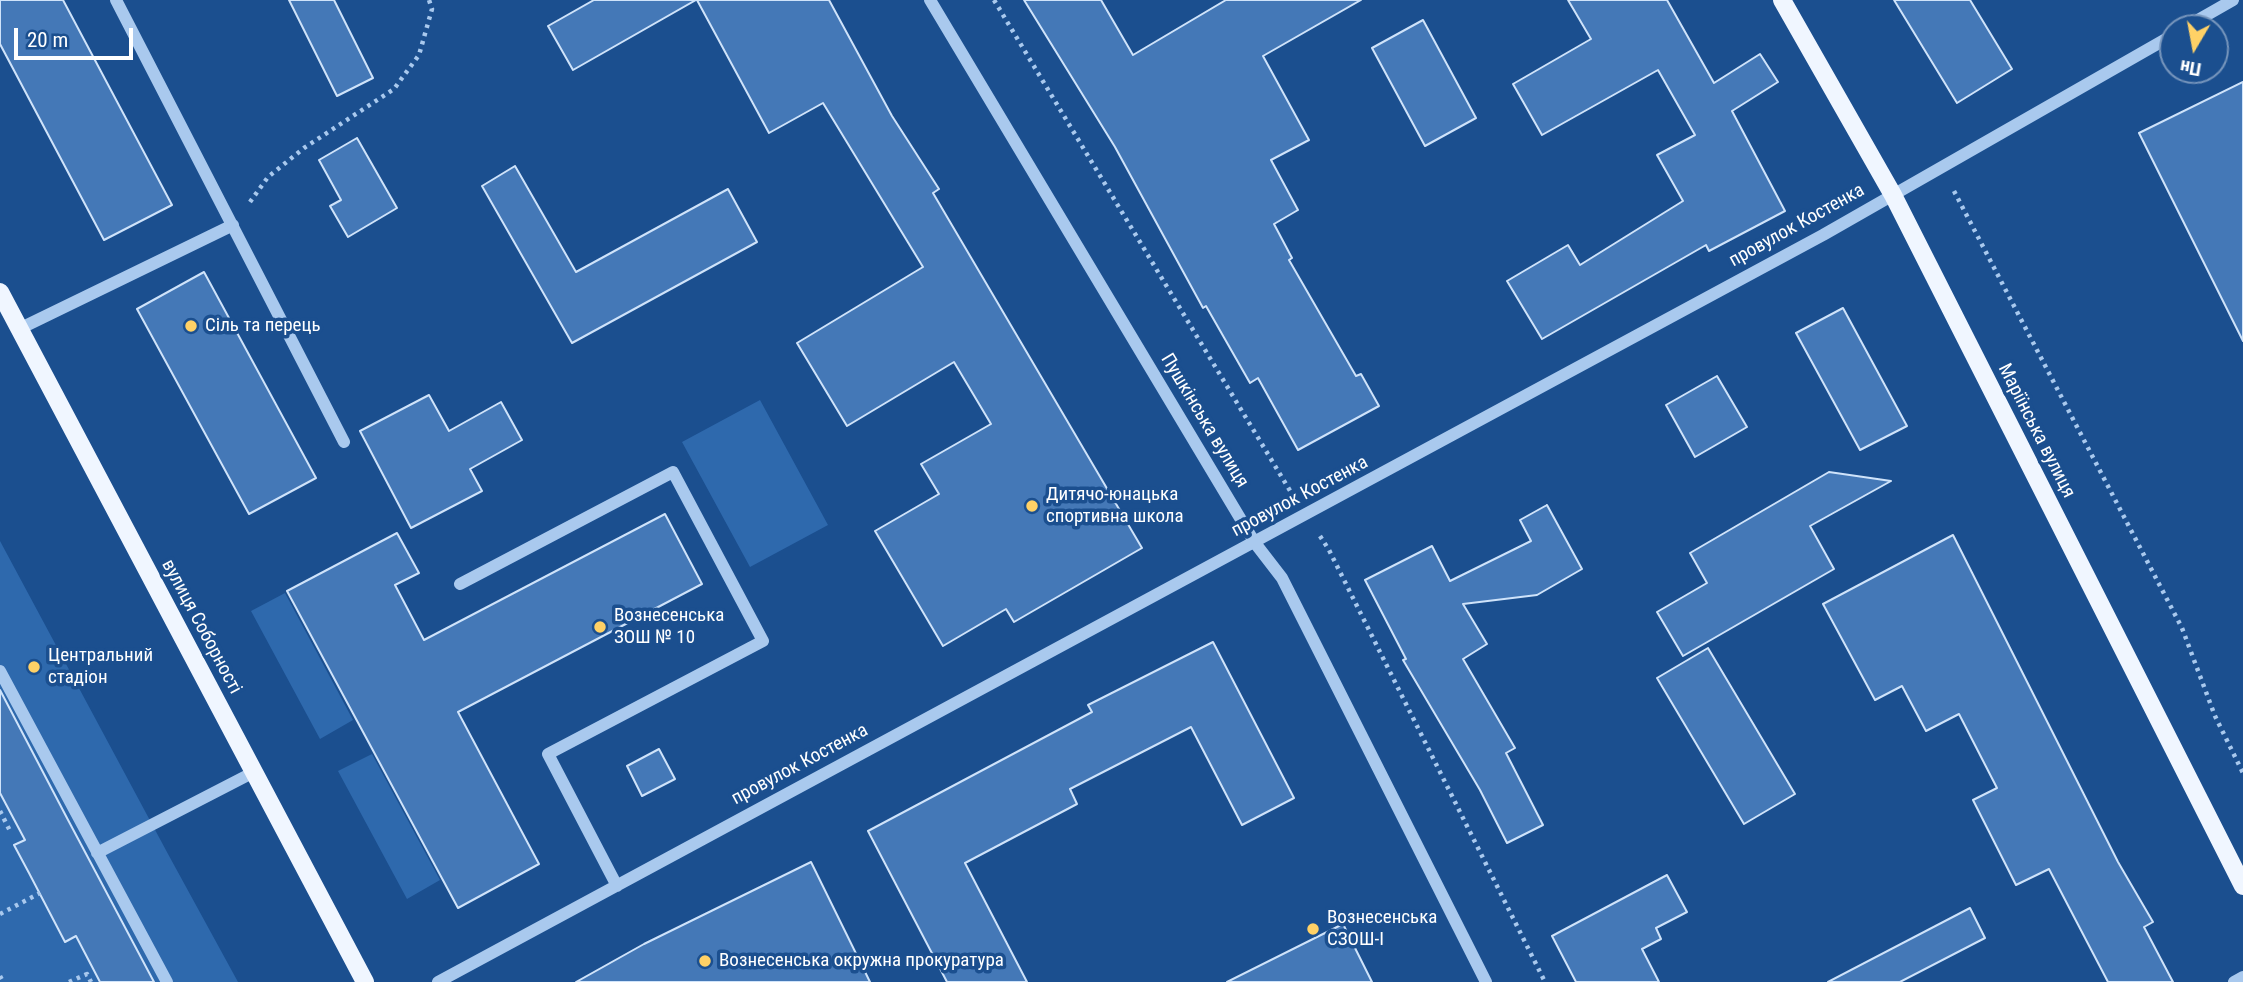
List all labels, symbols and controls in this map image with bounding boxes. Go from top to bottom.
scale bar [18,14,136,58]
north arrow [2159,14,2229,84]
text: 20 m [27,28,68,52]
text: Пн [2178,55,2203,81]
street label: провулок Костенка [1725,179,1869,273]
place label: Сіль та перець [205,315,321,337]
marker: Сіль та перець [183,318,199,334]
street label: Пушкінська вулиця [1155,350,1253,492]
street label: Маріїнська вулиця [1992,360,2080,502]
street label: провулок Костенка [1228,451,1372,543]
place label: Дитячо-юнацька спортивна школа [1046,484,1184,528]
marker: Дитячо-юнацька спортивна школа [1024,498,1040,514]
street label: вулиця Соборності [156,556,246,698]
place label: Вознесенська ЗОШ № 10 [614,605,724,649]
marker: Вознесенська ЗОШ № 10 [592,619,608,635]
place label: Центральний стадіон [48,645,153,689]
marker: Центральний стадіон [26,659,42,675]
street label: провулок Костенка [728,719,872,811]
place label: Вознесенська СЗОШ-І [1327,907,1437,951]
marker: Вознесенська СЗОШ-І [1305,921,1321,937]
place label: Вознесенська окружна прокуратура [719,950,1004,972]
marker: Вознесенська окружна прокуратура [697,953,713,969]

